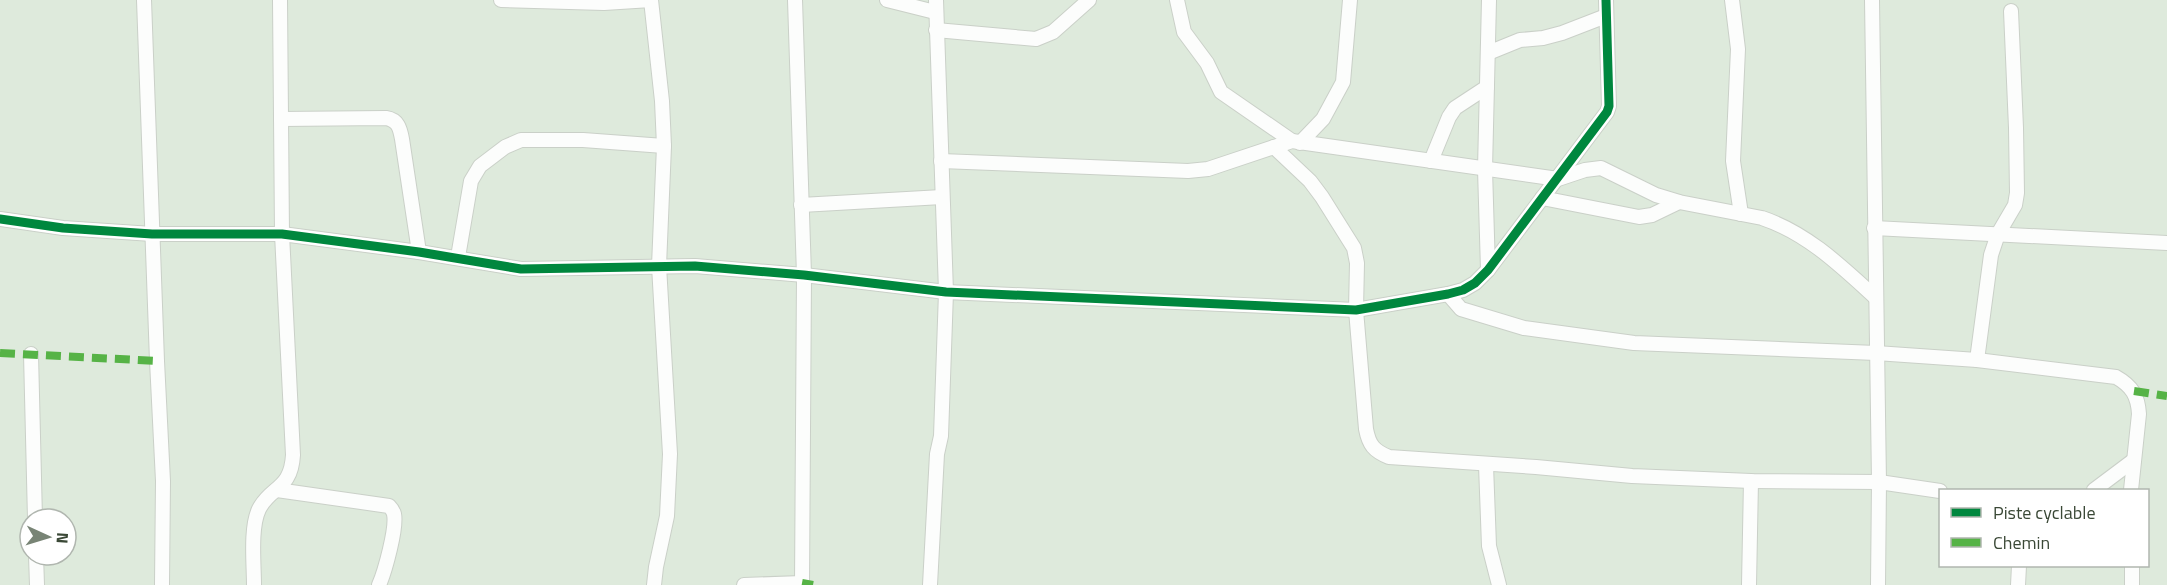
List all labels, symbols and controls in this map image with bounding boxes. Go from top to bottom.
legend [1939,489,2149,567]
text: Piste cyclable [1993,499,2095,526]
north arrow [18,507,78,567]
text: Chemin [1993,529,2050,556]
text: N [51,532,75,544]

